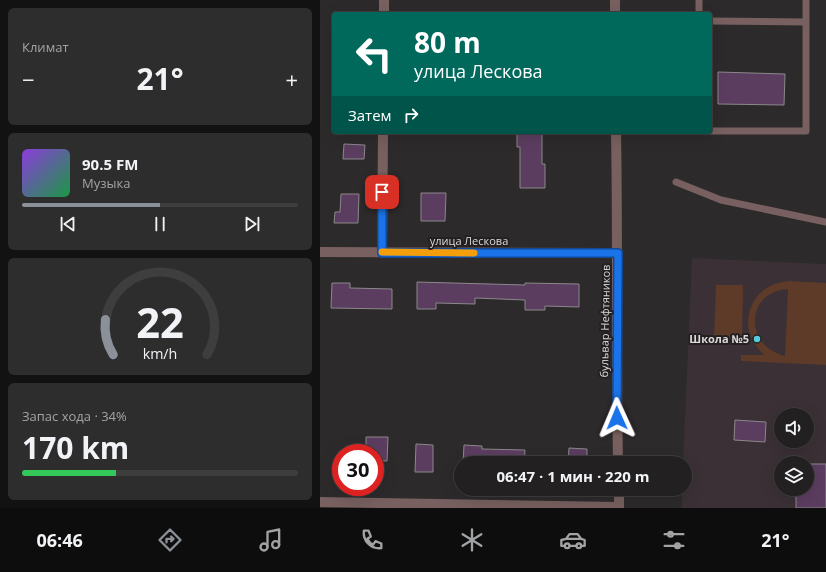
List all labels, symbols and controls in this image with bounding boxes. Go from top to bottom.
text: 80 m [414,23,481,61]
icon: left [348,28,400,80]
text: Климат [22,38,69,56]
text: 21° [136,58,184,99]
text: улица Лескова [414,59,543,83]
text: − [22,64,35,94]
text: + [285,64,298,94]
icon: right [400,104,422,126]
text: Затем [348,105,392,125]
text: 90.5 FM [82,154,138,174]
text: Музыка [82,174,130,192]
pin [365,175,399,209]
icon: arrive [371,181,393,203]
icon: previous [57,213,79,235]
icon: pause [149,213,171,235]
icon: next [241,213,263,235]
street label: улица Лескова [430,233,508,248]
street label: бульвар Нефтяников [596,264,613,378]
text: 22 [136,293,184,349]
place label: Школа №5 [689,331,749,346]
marker: Школа №5 [752,334,762,344]
text: km/h [143,343,177,362]
position arrow [596,397,638,439]
text: Запас хода · 34% [22,407,127,425]
map controls [774,408,814,496]
button: sound [774,408,814,448]
text: 170 km [22,427,129,468]
speed limit sign: 30 [332,444,384,496]
button: layers [774,456,814,496]
text: 06:47 · 1 мин · 220 m [497,466,649,486]
icon: directions [156,526,184,554]
icon: music [257,526,285,554]
icon: phone [358,526,386,554]
icon: climate [458,526,486,554]
icon: car [559,526,587,554]
icon: filters [660,526,688,554]
text: 06:46 [36,528,83,552]
text: 21° [761,528,790,552]

